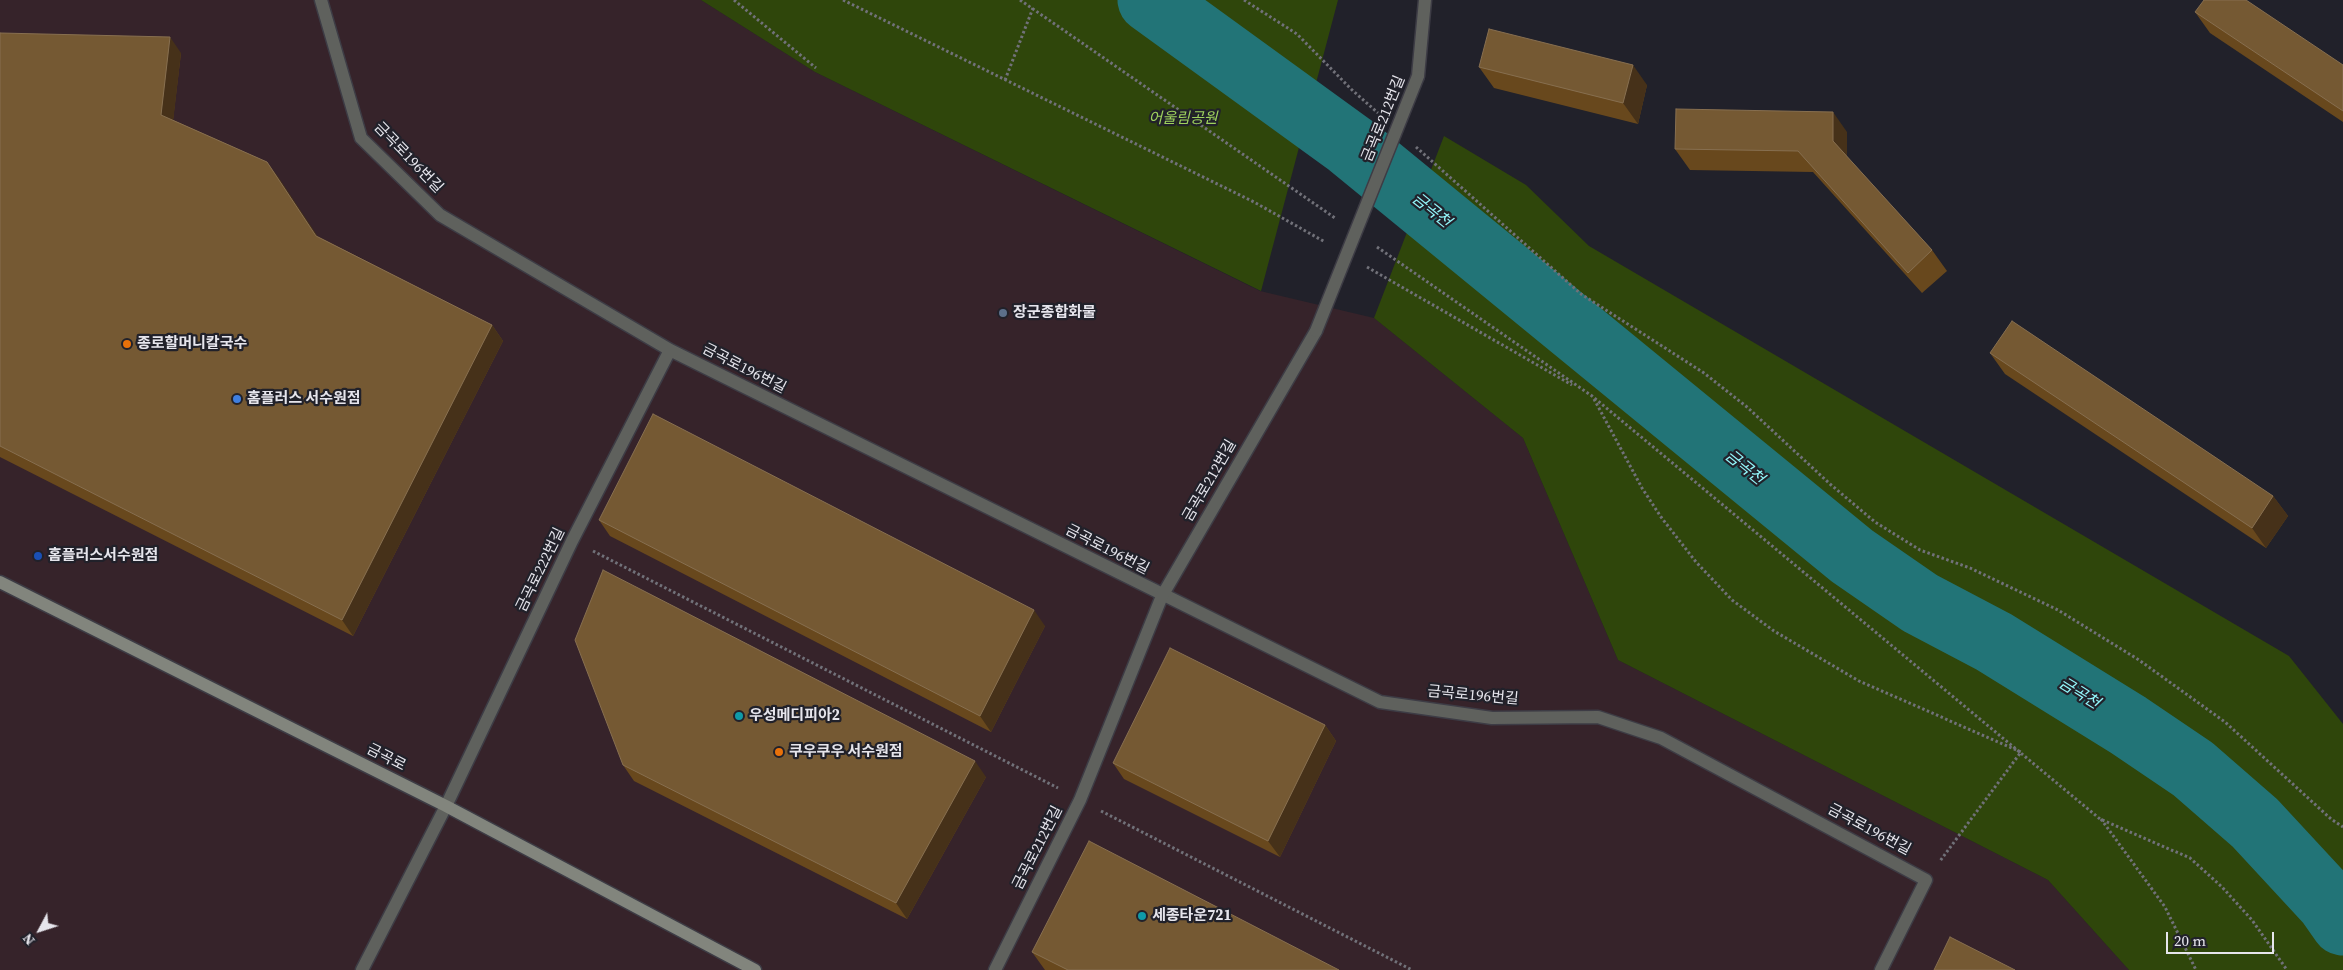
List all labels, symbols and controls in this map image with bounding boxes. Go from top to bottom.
street label: 금곡로212번길 [1359,73,1409,165]
park label: 어울림공원 [1149,110,1217,128]
street label: 금곡로196번길 [370,119,446,197]
water label: 금곡천 [1408,190,1454,232]
place label: 장군종합화물 [1013,304,1096,322]
marker: 장군종합화물 [997,307,1009,319]
place label: 종로할머니칼국수 [137,335,247,353]
marker: 종로할머니칼국수 [121,338,133,350]
street label: 금곡로196번길 [699,340,789,398]
place label: 홈플러스 서수원점 [247,390,361,408]
marker: 홈플러스 서수원점 [231,393,243,405]
street label: 금곡로212번길 [1179,437,1241,525]
water label: 금곡천 [1721,447,1767,489]
street label: 금곡로196번길 [1062,521,1152,579]
street label: 금곡로222번길 [513,525,569,615]
place label: 홈플러스서수원점 [48,547,158,565]
marker: 홈플러스서수원점 [32,550,44,562]
water label: 금곡천 [2055,674,2103,714]
street label: 금곡로196번길 [1427,683,1519,709]
place label: 우성메디피아2 [749,707,840,725]
marker: 우성메디피아2 [733,710,745,722]
street label: 금곡로 [363,741,409,775]
place label: 쿠우쿠우 서수원점 [789,743,903,761]
marker: 쿠우쿠우 서수원점 [773,746,785,758]
street label: 금곡로196번길 [1824,801,1914,859]
street label: 금곡로212번길 [1009,803,1067,893]
north arrow [15,905,65,955]
place label: 세종타운721 [1152,907,1232,925]
marker: 세종타운721 [1136,910,1148,922]
scale bar [2168,922,2276,954]
text: N [18,929,39,950]
text: 20 m [2174,930,2206,951]

